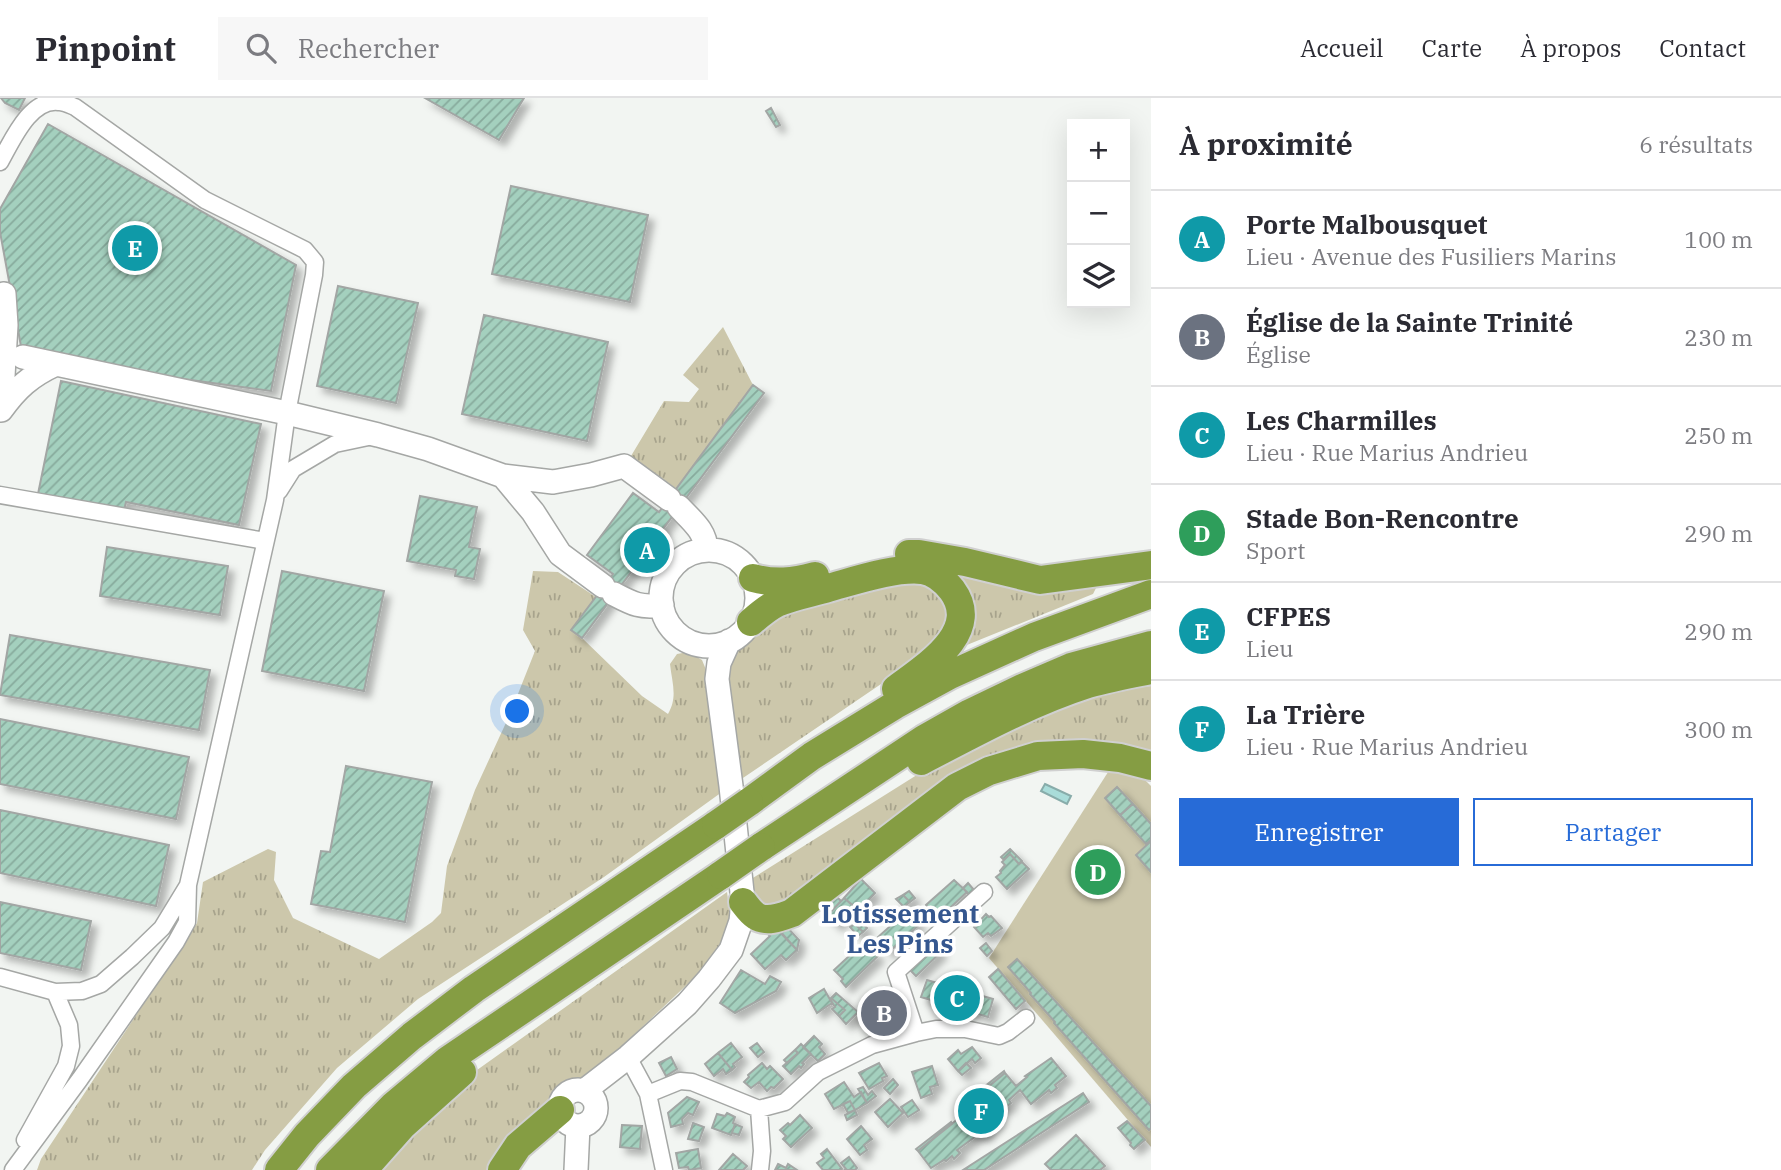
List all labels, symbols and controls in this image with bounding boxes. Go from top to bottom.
search box [218,17,708,80]
text: Pinpoint [35,27,176,70]
icon: search [242,29,280,67]
text: Rechercher [298,31,439,65]
text: Accueil [1300,32,1384,64]
text: Carte [1422,32,1482,64]
text: À propos [1520,32,1621,64]
text: Contact [1659,32,1746,64]
map controls [1067,119,1130,308]
button: + [1067,119,1130,182]
text: À proximité [1179,124,1353,163]
text: 6 résultats [1639,129,1753,159]
button: − [1067,182,1130,245]
text: Porte Malbousquet [1246,207,1488,241]
pin: E [112,222,158,274]
text: A [1194,224,1210,254]
text: 100 m [1684,224,1753,254]
text: Lieu · Avenue des Fusiliers Marins [1246,241,1616,271]
button: layers [1067,245,1130,308]
text: Église de la Sainte Trinité [1246,305,1573,339]
text: B [1194,322,1210,352]
text: 230 m [1684,322,1753,352]
text: Église [1246,339,1311,369]
text: Les Charmilles [1246,403,1437,437]
text: C [1194,420,1210,450]
text: 250 m [1684,420,1753,450]
text: Lieu · Rue Marius Andrieu [1246,437,1528,467]
text: Stade Bon-Rencontre [1246,501,1519,535]
text: D [1193,518,1211,548]
text: 290 m [1684,518,1753,548]
pin: A [624,524,670,576]
text: Sport [1246,535,1305,565]
text: CFPES [1246,599,1331,633]
text: E [1194,616,1210,646]
text: 290 m [1684,616,1753,646]
text: Lieu [1246,633,1293,663]
your location [500,694,534,728]
text: La Trière [1246,697,1365,731]
text: F [1195,714,1209,744]
text: 300 m [1684,714,1753,744]
text: Lieu · Rue Marius Andrieu [1246,731,1528,761]
button: Enregistrer [1179,798,1459,866]
button: Partager [1473,798,1753,866]
pin: D [1075,846,1121,898]
district label: Lotissement Les Pins [821,896,979,960]
pin: C [934,972,980,1024]
pin: B [861,987,907,1039]
pin: F [958,1085,1004,1137]

